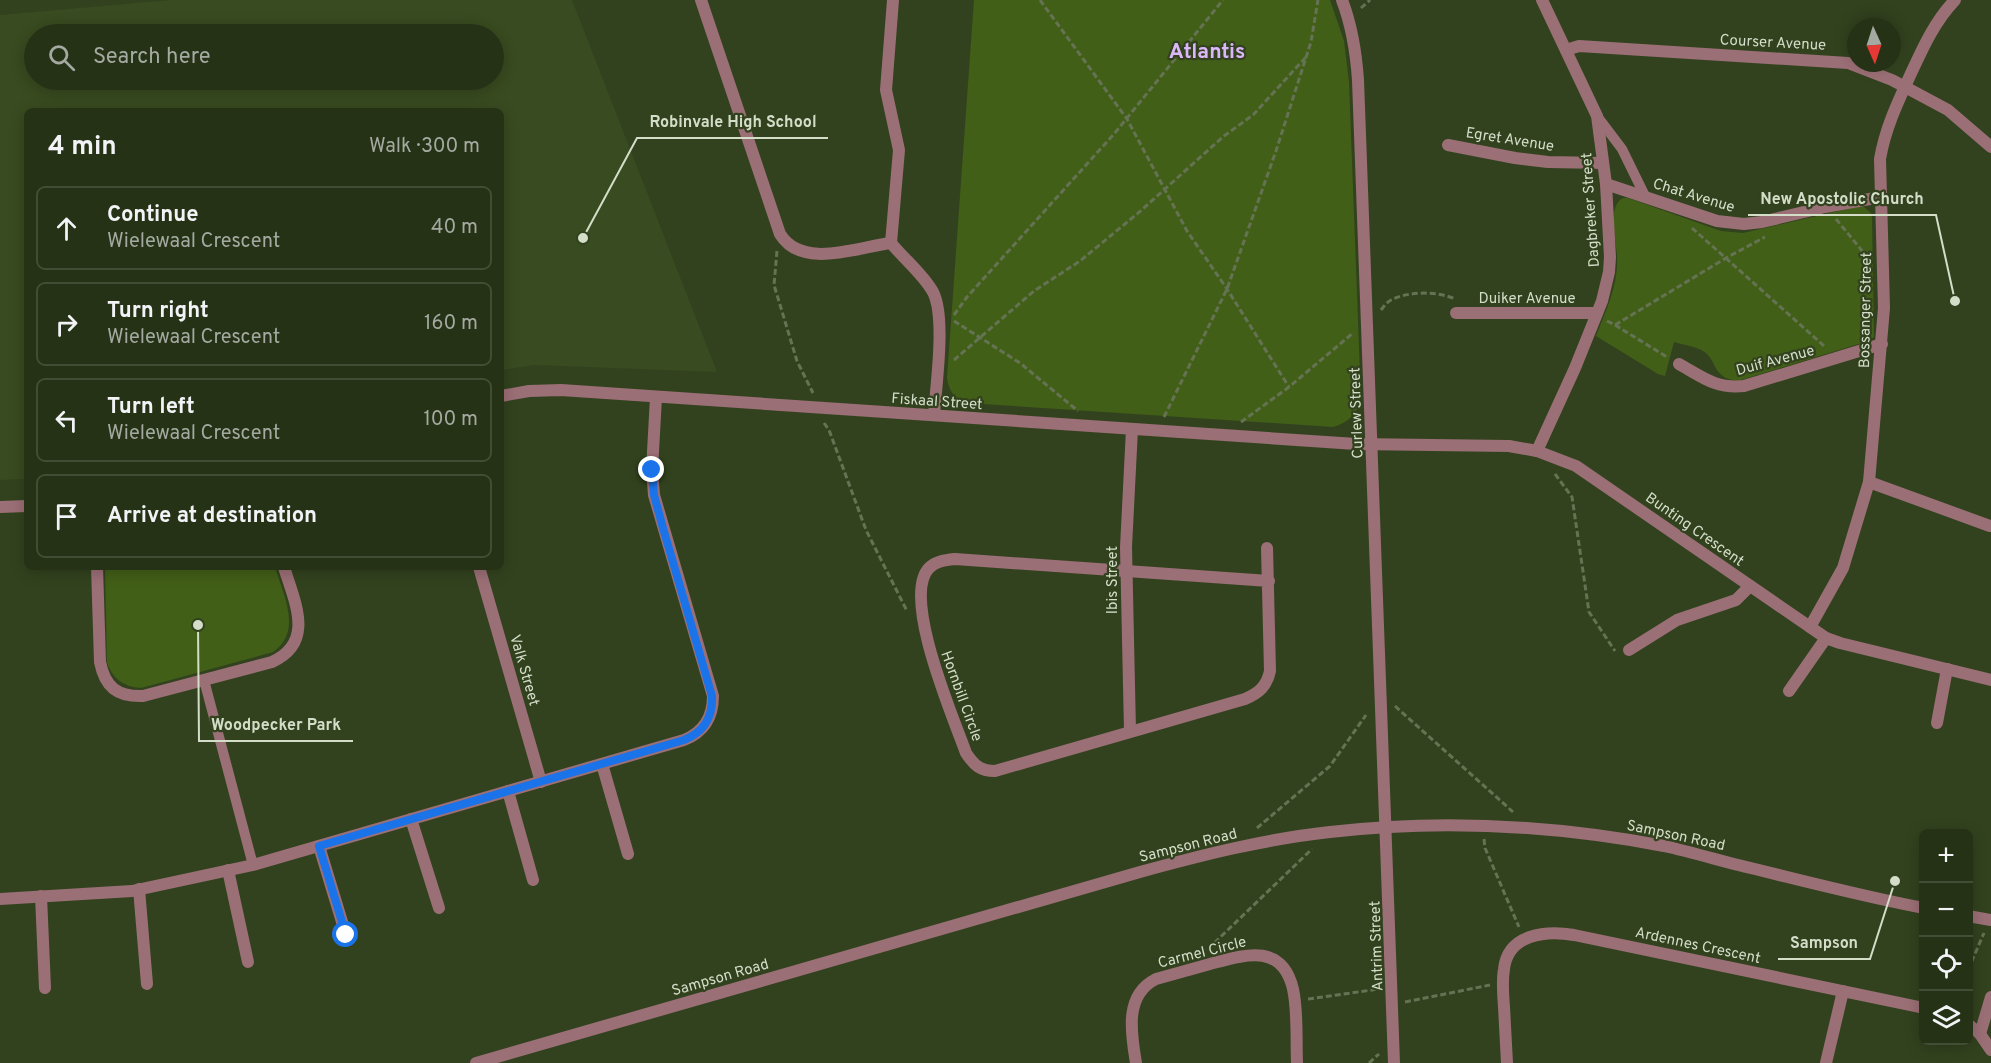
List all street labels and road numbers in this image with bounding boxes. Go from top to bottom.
street label: Courser Avenue [1719,31,1827,56]
street label: Egret Avenue [1464,124,1555,157]
street label: Dagbreker Street [1578,152,1605,268]
street label: Chat Avenue [1650,175,1737,218]
street label: Bossanger Street [1856,252,1877,368]
street label: Duiker Avenue [1478,290,1576,309]
street label: Duif Avenue [1734,342,1817,381]
street label: Curlew Street [1346,367,1369,459]
street label: Fiskaal Street [891,390,983,415]
street label: Bunting Crescent [1641,489,1747,571]
street label: Ibis Street [1104,546,1123,614]
street label: Valk Street [504,633,543,708]
street label: Hornbill Circle [935,649,986,744]
street label: Sampson Road [1625,817,1727,856]
street label: Sampson Road [1137,825,1239,868]
street label: Antrim Street [1366,900,1389,992]
street label: Ardennes Crescent [1633,924,1762,969]
street label: Carmel Circle [1156,933,1249,974]
street label: Sampson Road [670,956,771,1001]

